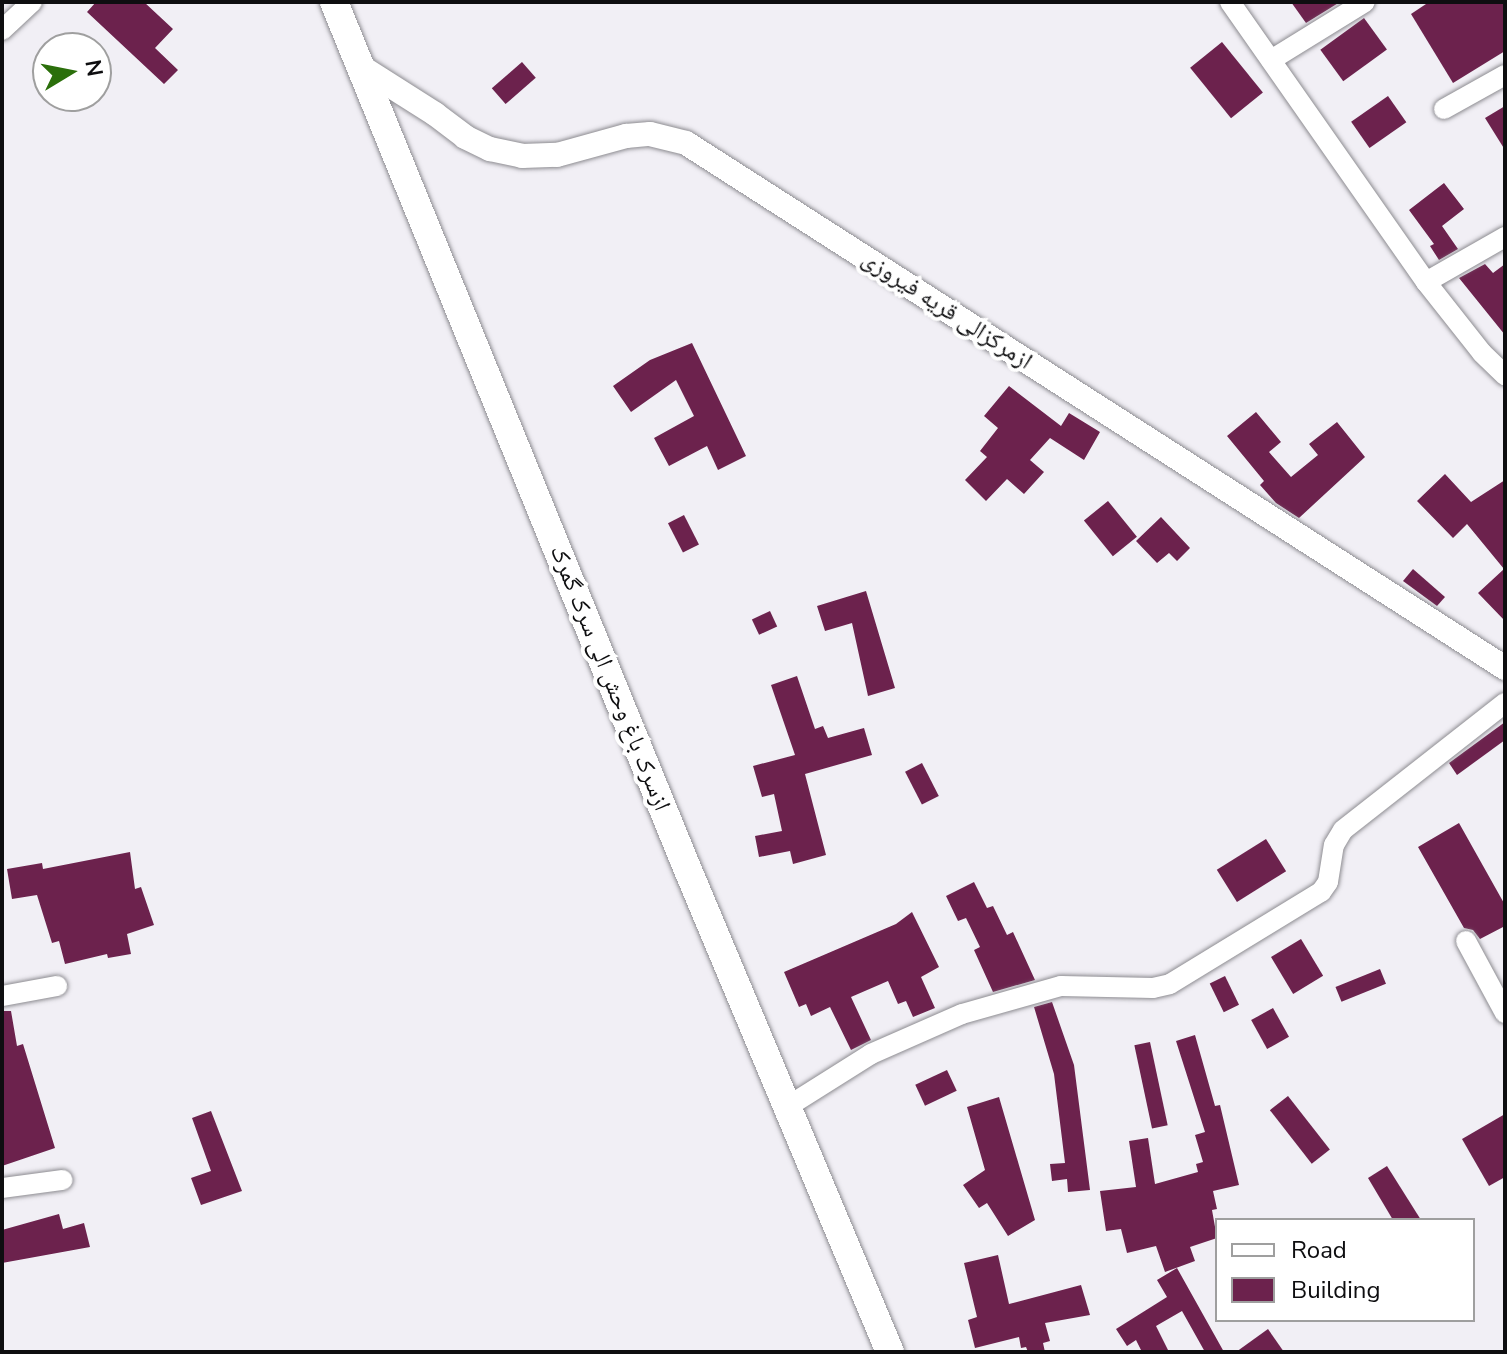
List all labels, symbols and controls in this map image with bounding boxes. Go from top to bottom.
north arrow [32,32,112,112]
text: N [77,57,110,79]
street label: ازمرکزالی قریه فیروزی [856,244,1038,376]
street label: ازسرک باغ وحش الی سرک گمرک [544,541,676,815]
legend [1215,1218,1475,1322]
text: Road [1291,1234,1347,1266]
text: Building [1291,1274,1381,1306]

